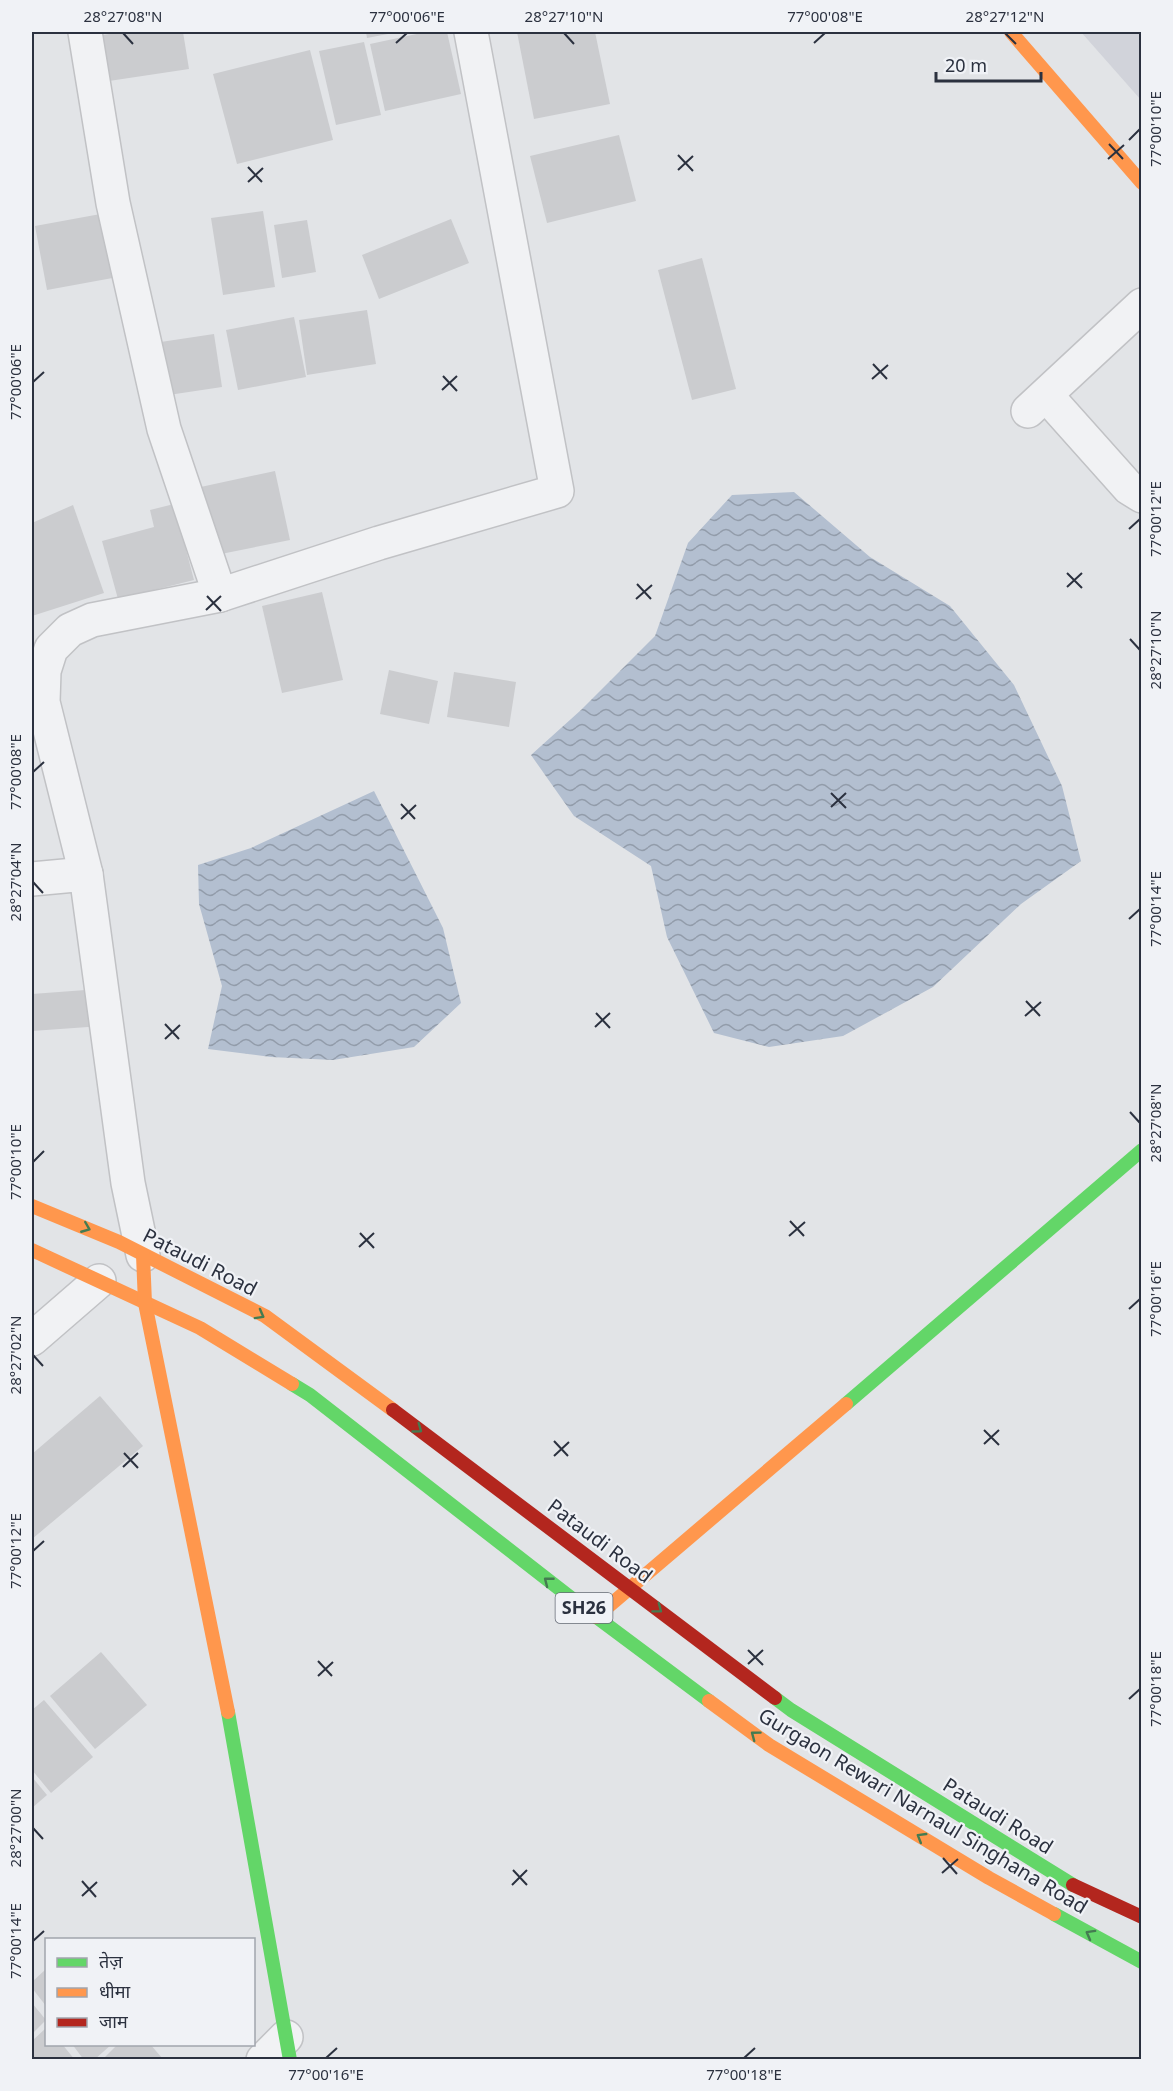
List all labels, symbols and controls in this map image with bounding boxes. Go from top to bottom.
text: 28°27'08"N [84,6,162,26]
text: 77°00'06"E [369,6,445,26]
text: 28°27'10"N [525,6,603,26]
text: 77°00'08"E [787,6,863,26]
text: 28°27'12"N [966,6,1044,26]
scale bar [936,45,1041,83]
text: 20 m [945,53,987,77]
text: 77°00'10"E [1145,91,1165,167]
text: 77°00'06"E [5,344,25,420]
text: 77°00'12"E [1145,481,1165,557]
text: 28°27'10"N [1145,611,1165,689]
text: 77°00'08"E [5,734,25,810]
text: 28°27'04"N [5,843,25,921]
text: 77°00'14"E [1145,871,1165,947]
text: 28°27'08"N [1145,1084,1165,1162]
text: 77°00'10"E [5,1124,25,1200]
one-way arrow [79,1221,90,1233]
street label: Pataudi Road [138,1221,262,1302]
text: 77°00'16"E [1145,1261,1165,1337]
one-way arrow [254,1308,264,1319]
text: 28°27'02"N [5,1316,25,1394]
one-way arrow [412,1421,423,1432]
street label: Pataudi Road [542,1492,658,1589]
text: 77°00'12"E [5,1513,25,1589]
one-way arrow [544,1577,555,1588]
road number: SH26 [556,1593,612,1623]
one-way arrow [651,1602,662,1613]
text: 77°00'18"E [1145,1651,1165,1727]
street label: Gurgaon Rewari Narnaul Singhana Road [754,1701,1093,1920]
one-way arrow [750,1731,761,1742]
street label: Pataudi Road [938,1771,1058,1860]
text: 28°27'00"N [5,1789,25,1867]
one-way arrow [917,1833,927,1844]
text: 77°00'14"E [5,1903,25,1979]
one-way arrow [1086,1930,1096,1941]
legend [45,1938,255,2046]
text: तेज़ [99,1949,123,1973]
text: धीमा [99,1979,130,2003]
text: जाम [99,2009,129,2033]
text: 77°00'16"E [288,2064,364,2084]
text: 77°00'18"E [706,2064,782,2084]

